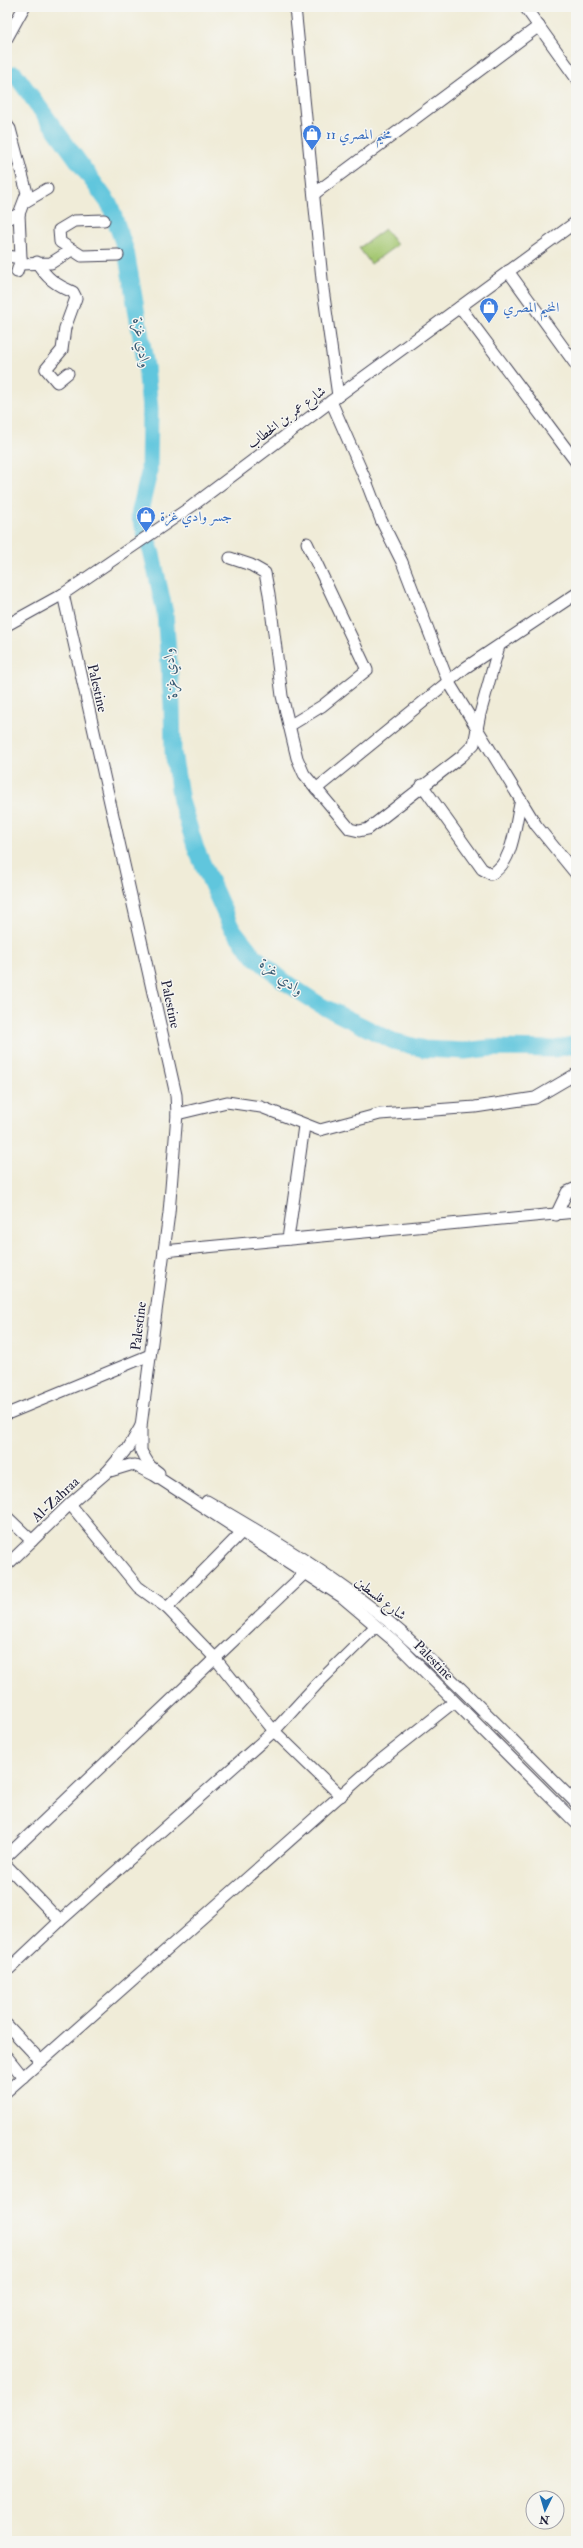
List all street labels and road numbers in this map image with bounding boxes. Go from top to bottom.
street label: شارع عمر بن الخطاب [244,382,331,455]
street label: Palestine [84,662,111,714]
street label: Palestine [157,978,184,1030]
street label: Palestine [127,1301,150,1351]
street label: Al-Zahraa [27,1473,83,1526]
street label: شارع فلسطين [350,1573,410,1626]
street label: Palestine [410,1637,457,1684]

